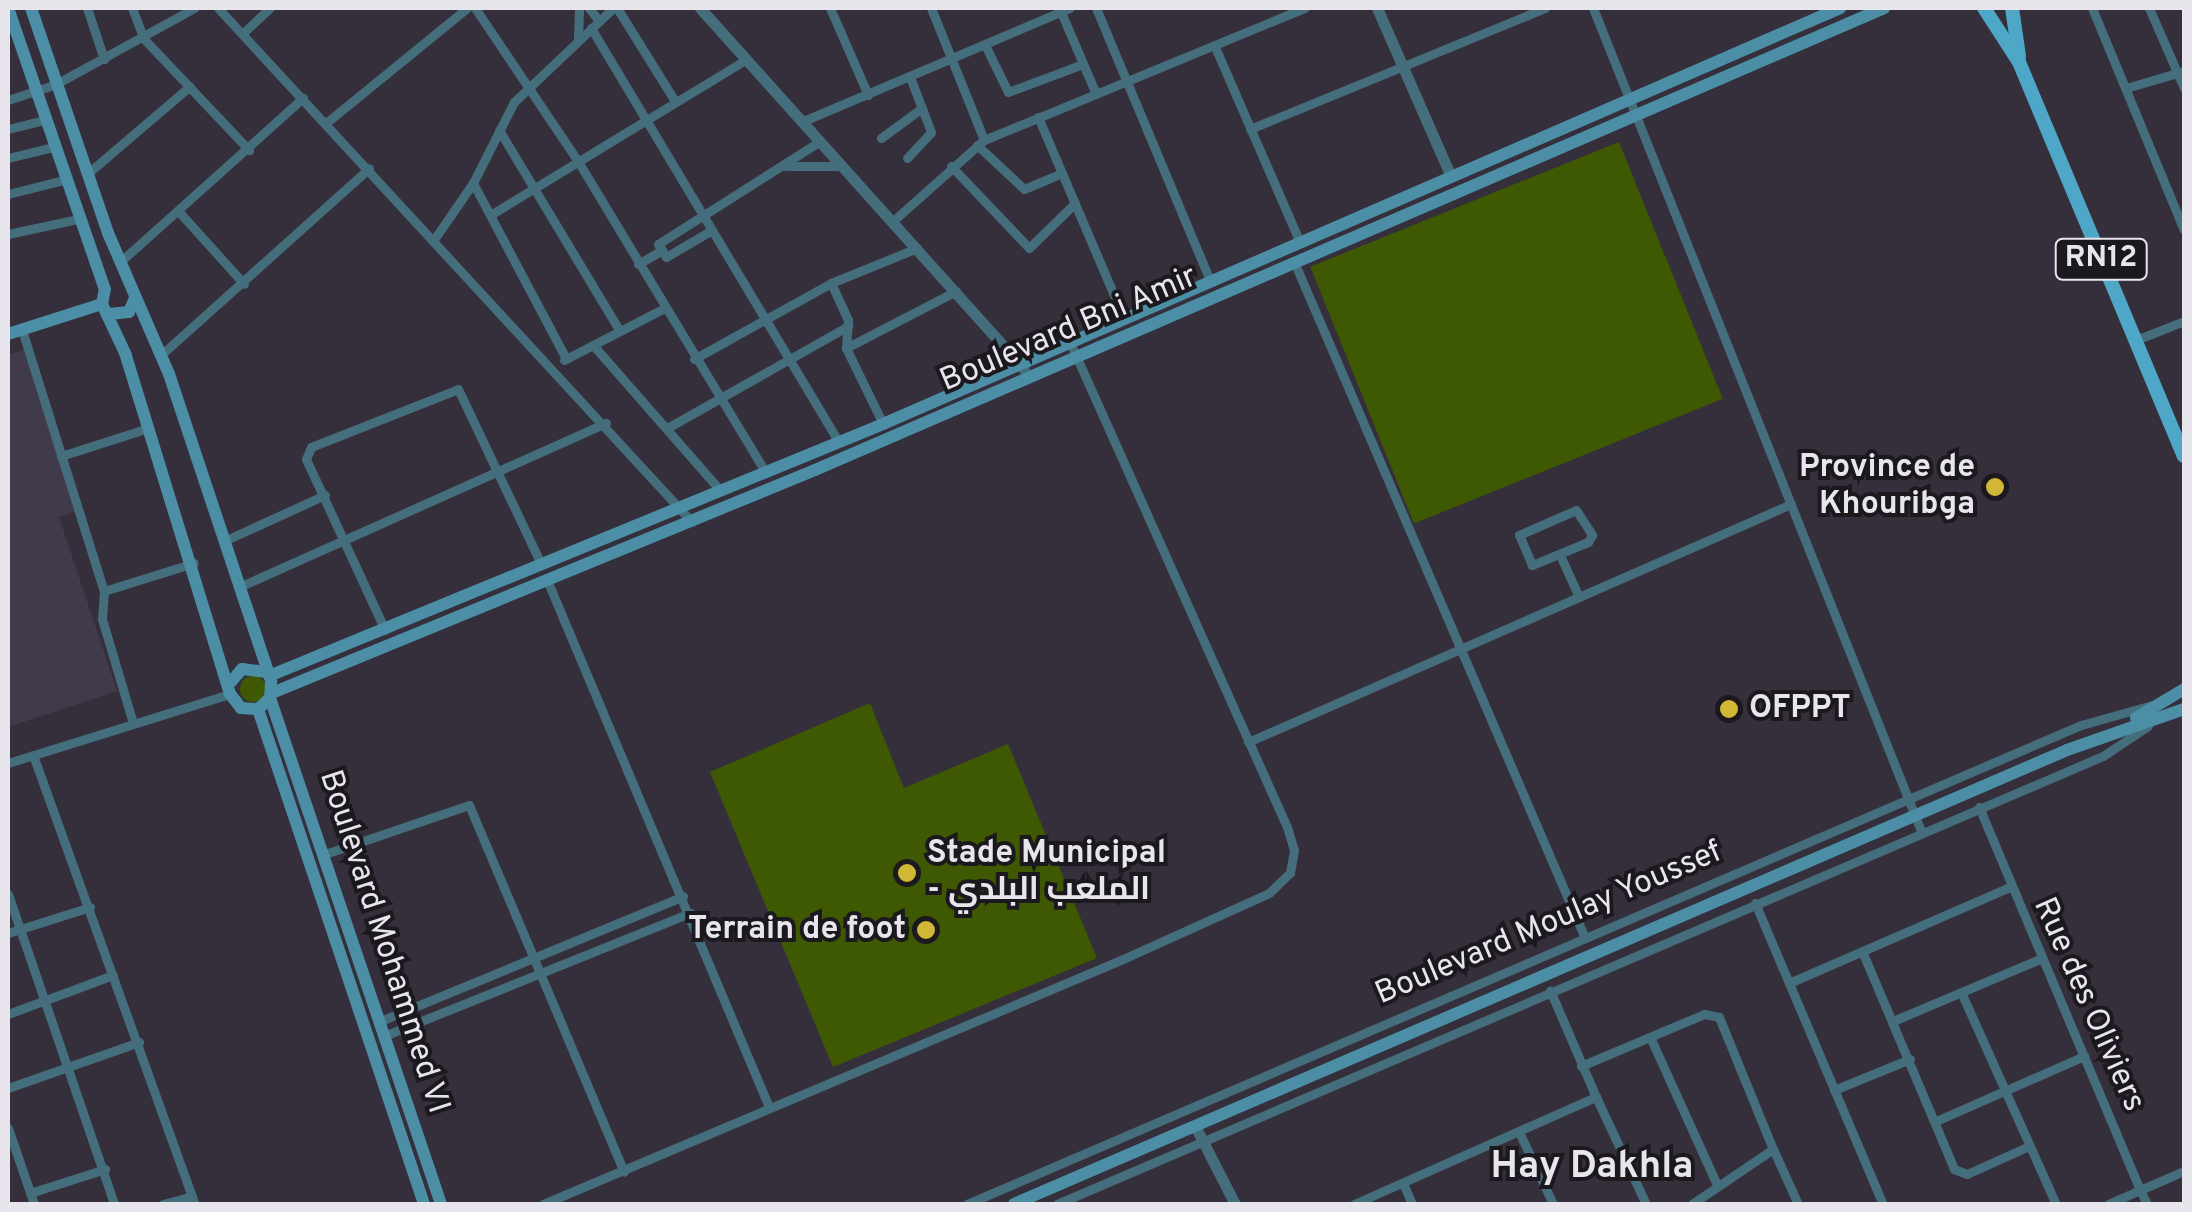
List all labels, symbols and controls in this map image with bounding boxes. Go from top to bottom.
road number: RN12 [2054,234,2148,284]
street label: Boulevard Bni Amir [934,258,1204,402]
place label: Province de Khouribga [1799,450,1975,525]
marker: Province de Khouribga [1984,476,2006,498]
place label: OFPPT [1749,690,1851,728]
marker: OFPPT [1718,698,1740,720]
street label: Boulevard Mohammed VI [309,765,457,1119]
street label: Boulevard Moulay Youssef [1369,833,1729,1015]
place label: Stade Municipal - الملعب البلدي [927,836,1166,911]
marker: Stade Municipal - الملعب البلدي [896,862,918,884]
street label: Rue des Oliviers [2024,892,2152,1118]
place label: Terrain de foot [688,911,906,949]
marker: Terrain de foot [915,919,937,941]
district label: Hay Dakhla [1491,1145,1693,1191]

